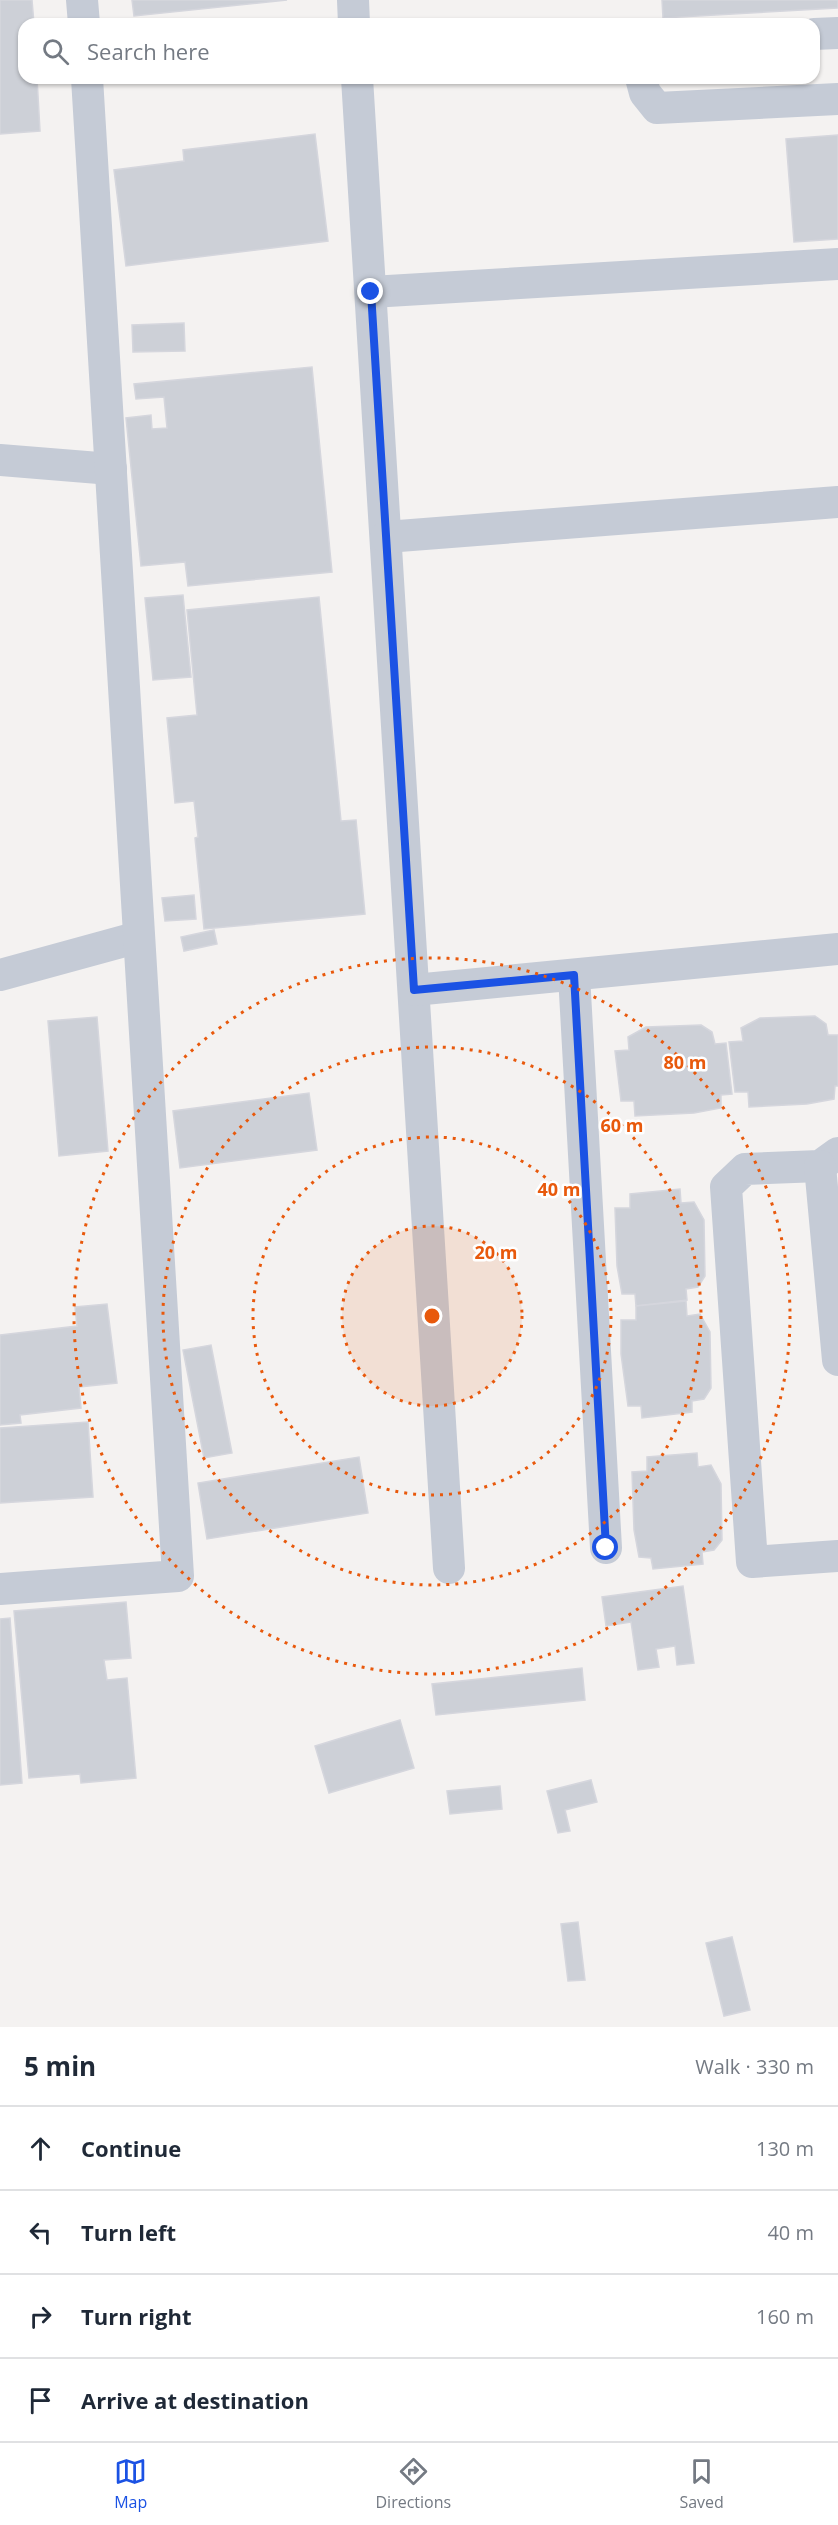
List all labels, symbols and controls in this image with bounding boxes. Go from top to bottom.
search box [18,18,820,84]
icon: search [39,35,72,68]
text: Search here [87,36,210,66]
route end [357,278,383,304]
text: 80 m [664,1050,706,1074]
text: 60 m [601,1113,643,1137]
text: 40 m [538,1177,580,1201]
text: 20 m [475,1240,517,1264]
centre of rings [422,1306,442,1326]
route start [592,1534,618,1560]
text: 5 min [24,2048,96,2084]
text: Walk · 330 m [695,2053,814,2080]
icon: ahead [24,2132,57,2165]
text: Continue [81,2133,181,2163]
text: 130 m [756,2135,814,2162]
icon: left [24,2216,57,2249]
text: Turn left [81,2217,176,2247]
text: 40 m [767,2219,814,2246]
icon: right [24,2300,57,2333]
text: Turn right [81,2301,192,2331]
text: 160 m [756,2303,814,2330]
icon: arrive [24,2384,57,2417]
text: Arrive at destination [81,2385,309,2415]
tab: Map [114,2455,147,2513]
tab: Directions [376,2455,451,2513]
tab: Saved [679,2455,724,2513]

